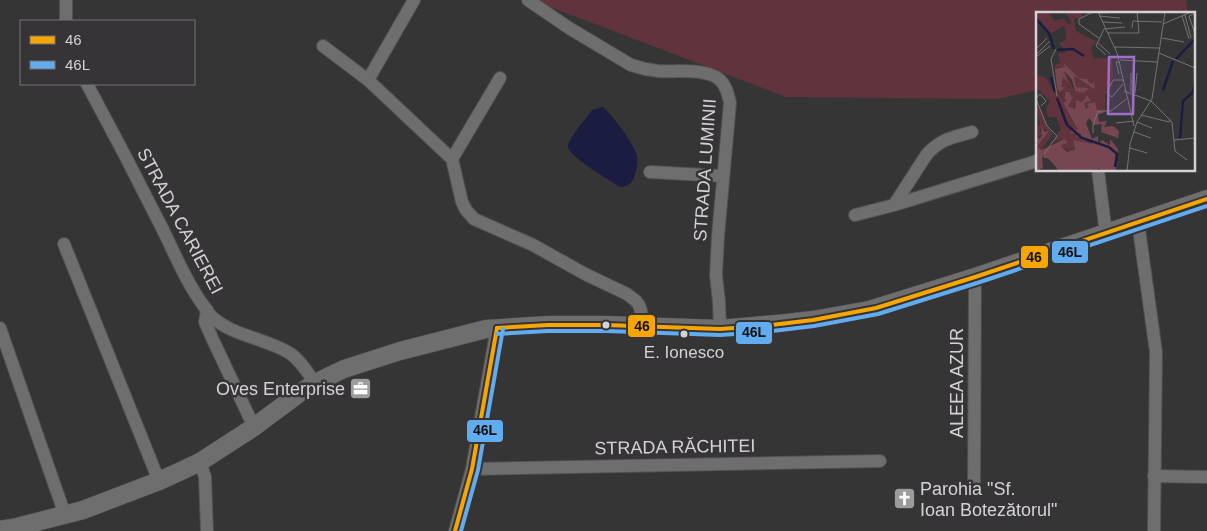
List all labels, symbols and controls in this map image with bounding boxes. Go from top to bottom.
inset map [1036,12,1194,171]
legend [20,20,195,85]
text: 46 [65,31,82,48]
text: 46L [65,56,90,73]
street label: STRADA LUMINII [690,98,720,242]
street label: STRADA CARIEREI [133,145,227,297]
line badge: 46L [1051,240,1089,264]
text: 46L [1058,244,1083,260]
line badge: 46 [1020,245,1049,269]
text: 46 [1026,249,1042,265]
line badge: 46 [627,314,656,338]
text: 46 [634,318,650,334]
unlabelled marker [601,320,611,330]
line badge: 46L [735,321,773,345]
text: 46L [742,324,767,340]
street label: ALEEA AZUR [947,328,967,438]
marker: E. Ionesco [679,329,689,339]
place label: E. Ionesco [644,343,724,362]
office icon: Oves Enterprise [349,377,373,401]
place label: Oves Enterprise [216,379,345,399]
line badge: 46L [466,419,504,443]
text: 46L [473,422,498,438]
street label: STRADA RĂCHITEI [594,436,756,458]
place label: Parohia "Sf. Ioan Botezătorul" [920,479,1057,520]
church icon: Parohia "Sf. Ioan Botezătorul" [892,487,916,511]

